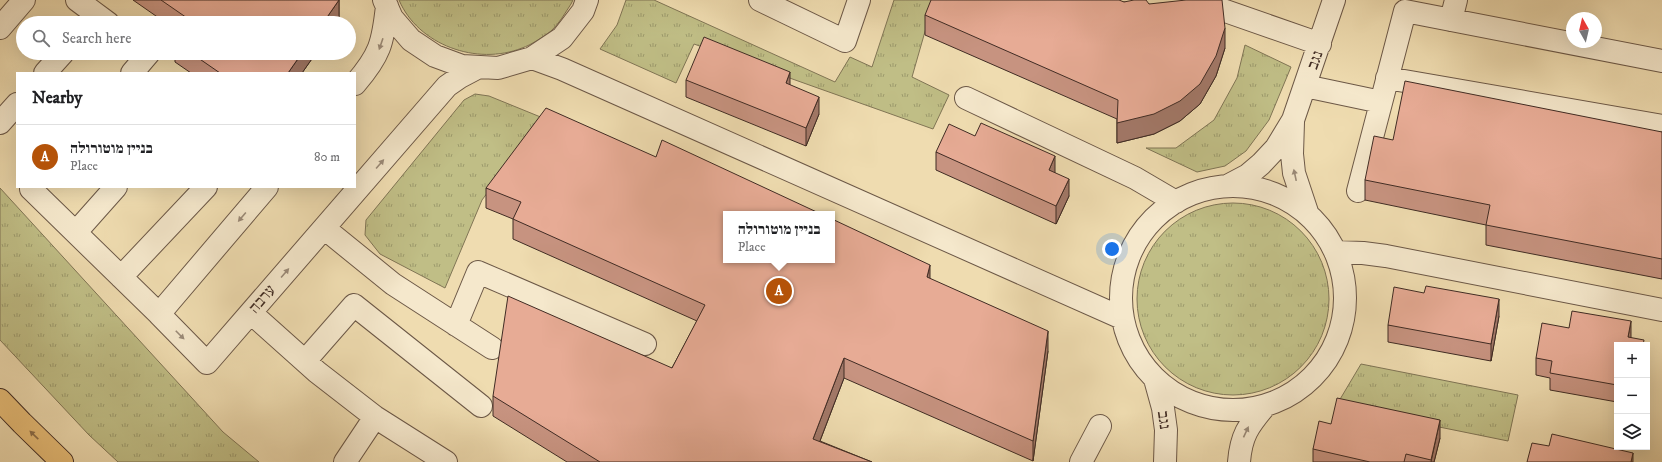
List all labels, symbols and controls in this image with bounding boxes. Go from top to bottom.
north arrow [1566,12,1602,48]
search box [16,16,356,60]
icon: search [30,27,52,49]
text: Search here [62,29,131,48]
one-way arrow [377,39,383,51]
street label: נגב [1302,48,1328,72]
text: Nearby [32,87,82,109]
text: בניין מוטורולה [70,139,153,158]
text: A [41,149,49,165]
text: 80 m [314,149,340,165]
text: Place [70,158,98,174]
one-way arrow [375,158,384,169]
one-way arrow [1291,169,1297,181]
one-way arrow [237,211,246,222]
popup [723,211,835,263]
text: בניין מוטורולה [738,220,820,239]
text: Place [738,239,766,255]
your location [1102,239,1122,259]
one-way arrow [281,267,290,278]
pin: A [766,276,792,306]
street label: ערבה [244,280,280,317]
one-way arrow [175,330,185,340]
map controls [1614,342,1650,450]
button: + [1614,342,1650,378]
button: − [1614,378,1650,414]
street label: נגב [1153,409,1175,431]
button: layers [1614,414,1650,450]
one-way arrow [1243,426,1249,437]
one-way arrow [29,430,39,440]

